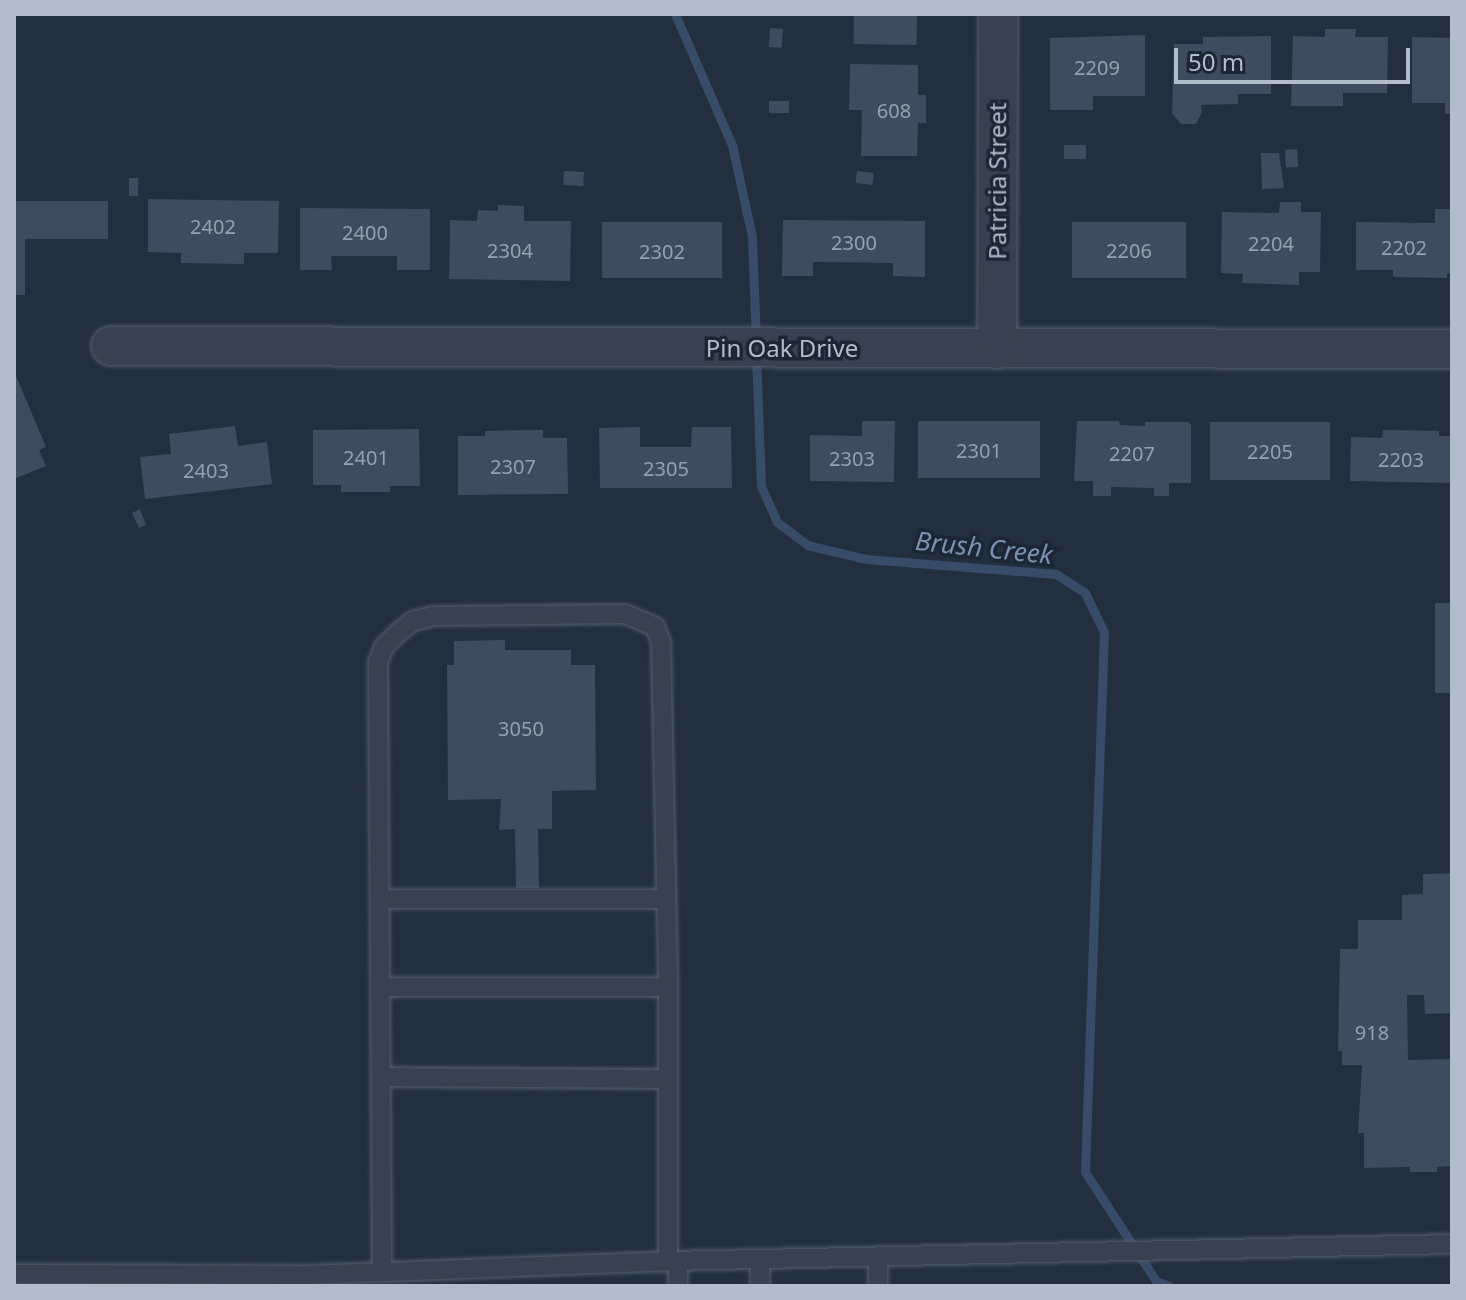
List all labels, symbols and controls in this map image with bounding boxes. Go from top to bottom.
scale bar [1178,32,1414,82]
text: 50 m [1188,45,1244,78]
house number: 2209 [1074,55,1120,79]
house number: 608 [877,98,911,122]
street label: Patricia Street [983,102,1011,260]
house number: 2402 [190,214,236,238]
house number: 2400 [342,220,388,244]
house number: 2300 [831,230,877,254]
house number: 2204 [1248,231,1294,255]
house number: 2202 [1381,235,1427,259]
house number: 2304 [487,238,533,262]
house number: 2206 [1106,238,1152,262]
house number: 2302 [639,239,685,263]
street label: Pin Oak Drive [706,334,858,362]
house number: 2301 [956,438,1002,462]
house number: 2205 [1247,439,1293,463]
house number: 2207 [1109,441,1155,465]
house number: 2401 [343,445,389,469]
house number: 2303 [829,446,875,470]
house number: 2203 [1378,447,1424,471]
house number: 2307 [490,454,536,478]
house number: 2305 [643,456,689,480]
house number: 2403 [183,458,229,482]
water label: Brush Creek [914,525,1054,571]
house number: 3050 [498,716,544,740]
house number: 918 [1355,1020,1389,1044]

